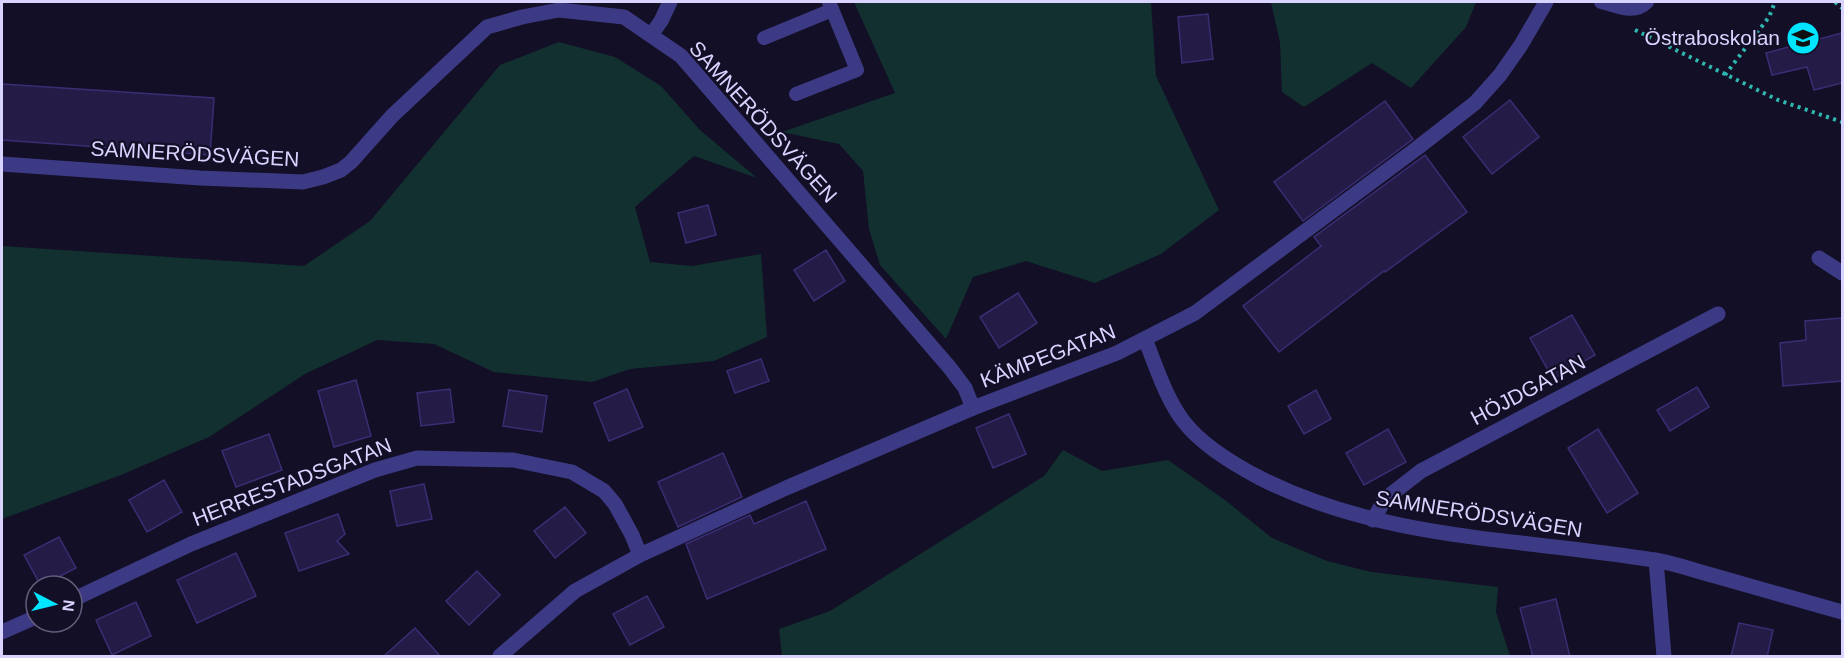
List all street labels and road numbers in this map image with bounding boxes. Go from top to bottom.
street label: SAMNERÖDSVÄGEN [685,36,842,207]
street label: SAMNERÖDSVÄGEN [90,137,300,170]
street label: KÄMPEGATAN [977,319,1119,392]
street label: HÖJDGATAN [1467,350,1589,429]
street label: HERRESTADSGATAN [189,433,395,530]
street label: SAMNERÖDSVÄGEN [1374,486,1584,541]

